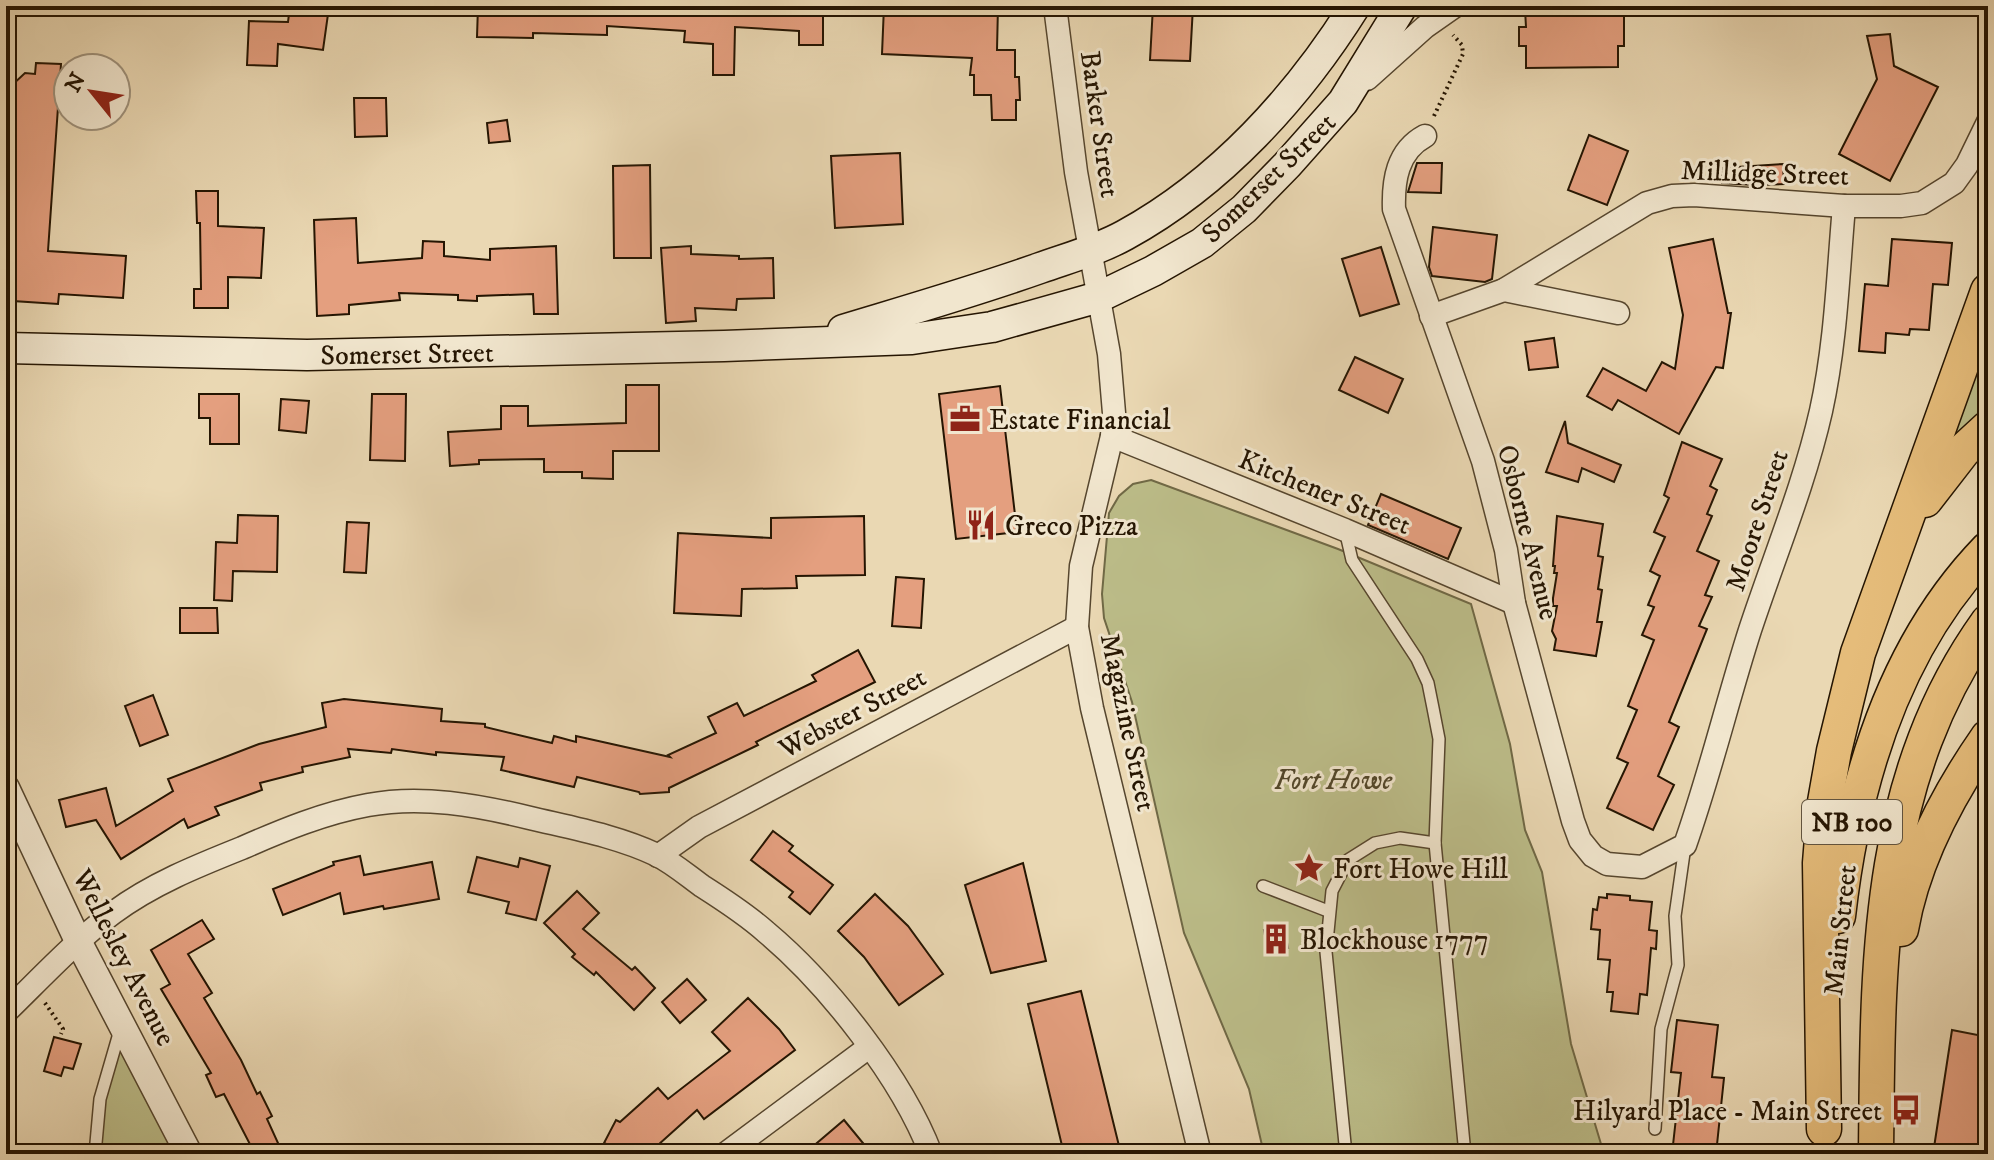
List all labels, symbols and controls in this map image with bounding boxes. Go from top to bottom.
street label: Barker Street [1072,49,1127,200]
north arrow [52,52,132,132]
text: N [60,68,92,97]
street label: Somerset Street [1195,105,1344,251]
street label: Millidge Street [1680,153,1850,194]
street label: Somerset Street [320,335,494,374]
office icon: Estate Financial [948,402,982,436]
place label: Estate Financial [989,403,1171,438]
street label: Osborne Avenue [1489,441,1566,623]
street label: Kitchener Street [1233,442,1416,543]
street label: Moore Street [1718,445,1797,596]
restaurant icon: Greco Pizza [964,508,998,542]
place label: Greco Pizza [1005,509,1138,544]
street label: Magazine Street [1092,630,1163,814]
street label: Webster Street [772,660,932,767]
park label: Fort Howe [1274,763,1393,798]
road number: NB 100 [1802,800,1902,844]
place icon: Fort Howe Hill [1292,851,1326,885]
place label: Fort Howe Hill [1333,852,1508,887]
street label: Wellesley Avenue [64,863,183,1052]
street label: Main Street [1816,863,1865,997]
building icon: Blockhouse 1777 [1259,922,1293,956]
place label: Blockhouse 1777 [1300,923,1489,958]
bus stop icon: Hilyard Place - Main Street [1889,1093,1923,1127]
place label: Hilyard Place - Main Street [1573,1094,1882,1129]

